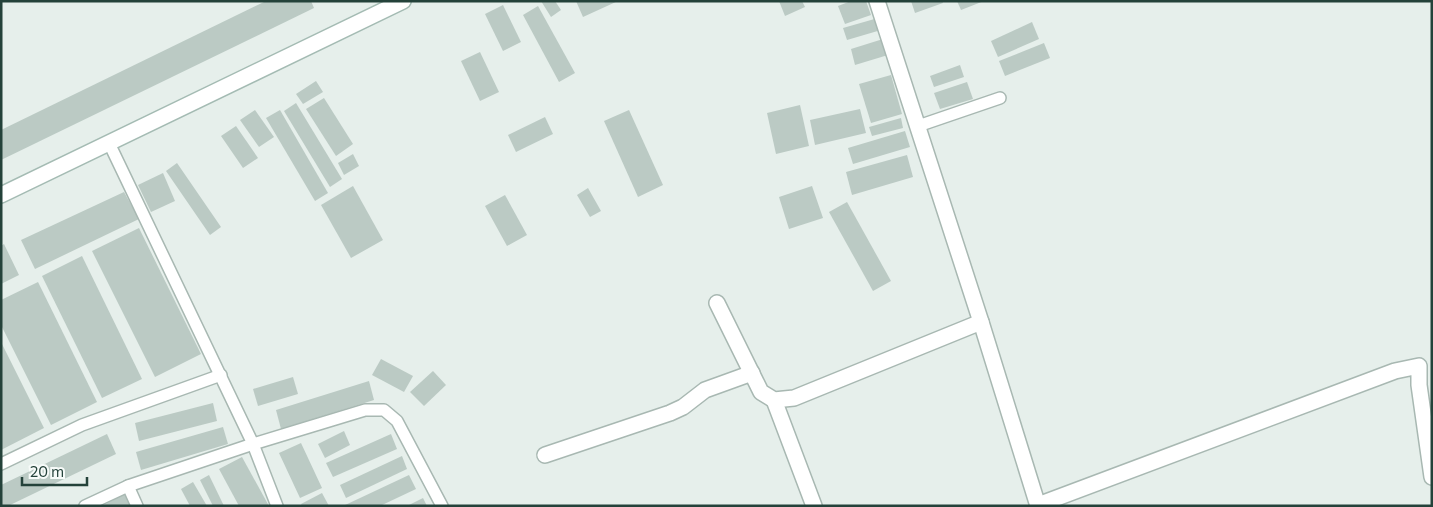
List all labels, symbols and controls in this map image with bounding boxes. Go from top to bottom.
scale bar [22,454,88,486]
text: 20 m [30,462,64,480]

